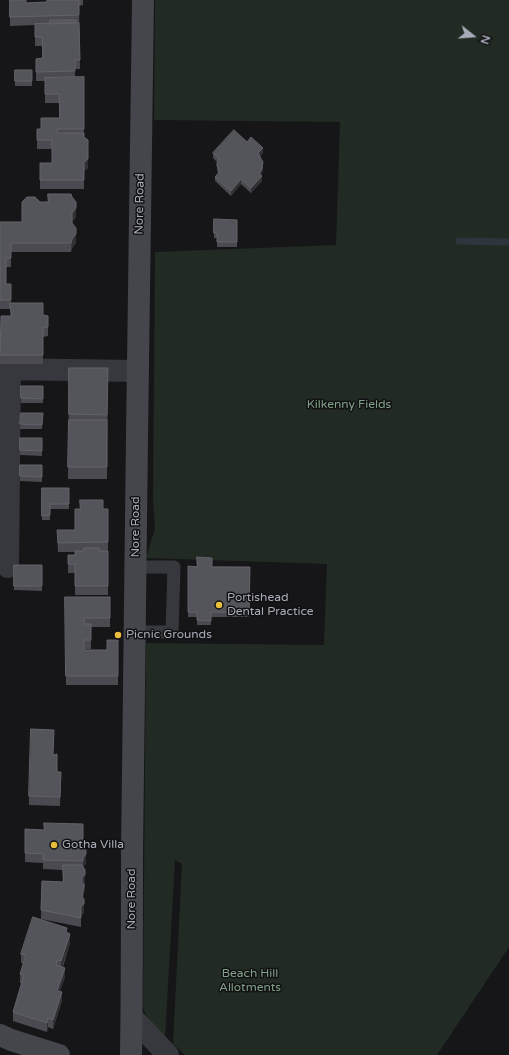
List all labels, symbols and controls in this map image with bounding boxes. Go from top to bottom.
north arrow [453,16,493,56]
text: N [477,34,492,46]
street label: Nore Road [132,173,148,235]
park label: Kilkenny Fields [307,398,391,412]
street label: Nore Road [129,496,143,558]
place label: Portishead Dental Practice [227,591,314,619]
marker: Portishead Dental Practice [214,600,224,610]
place label: Picnic Grounds [126,628,212,642]
marker: Picnic Grounds [113,630,123,640]
place label: Gotha Villa [62,838,124,852]
marker: Gotha Villa [49,840,59,850]
street label: Nore Road [125,868,139,930]
park label: Beach Hill Allotments [219,967,281,995]

